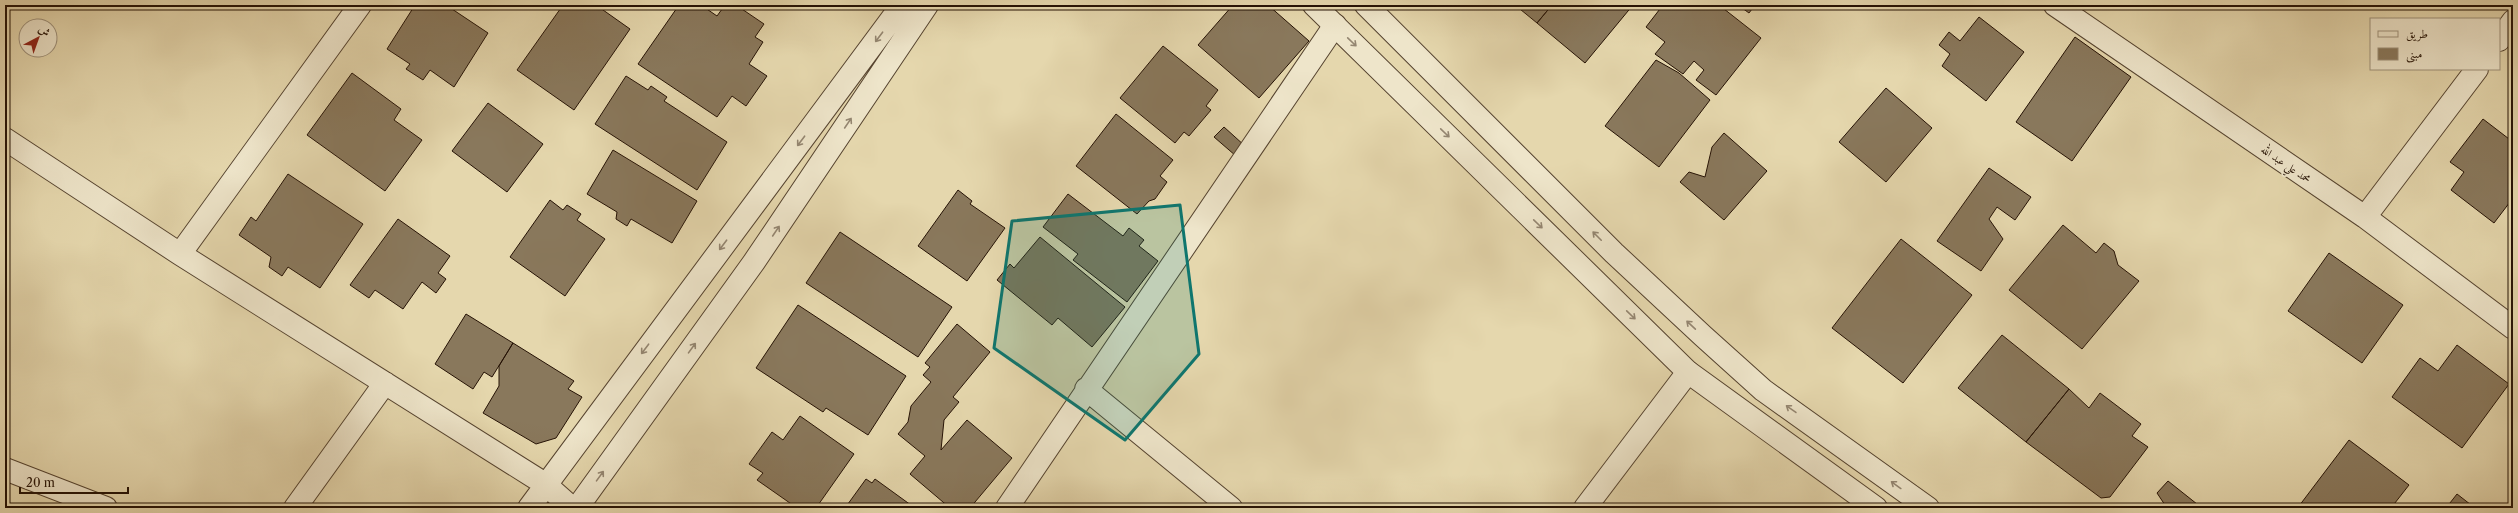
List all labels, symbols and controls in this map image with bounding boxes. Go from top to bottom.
north arrow [18,18,58,58]
legend [2370,18,2500,70]
text: ش [36,22,53,39]
text: طريق [2406,26,2428,42]
one-way arrow [874,31,883,42]
one-way arrow [1347,37,1357,47]
text: مبنى [2406,46,2422,63]
one-way arrow [845,117,853,129]
one-way arrow [1440,128,1450,138]
one-way arrow [797,135,805,146]
street label: محمد علي عبد الله [2256,141,2315,189]
one-way arrow [1533,219,1543,229]
one-way arrow [772,226,780,237]
one-way arrow [1592,231,1602,241]
one-way arrow [719,239,727,250]
one-way arrow [1626,310,1636,320]
one-way arrow [1686,321,1696,330]
one-way arrow [688,343,696,354]
one-way arrow [641,344,650,355]
one-way arrow [1785,405,1796,413]
scale bar [20,469,128,495]
one-way arrow [596,471,604,482]
text: 20 m [26,475,55,490]
one-way arrow [1891,481,1902,489]

